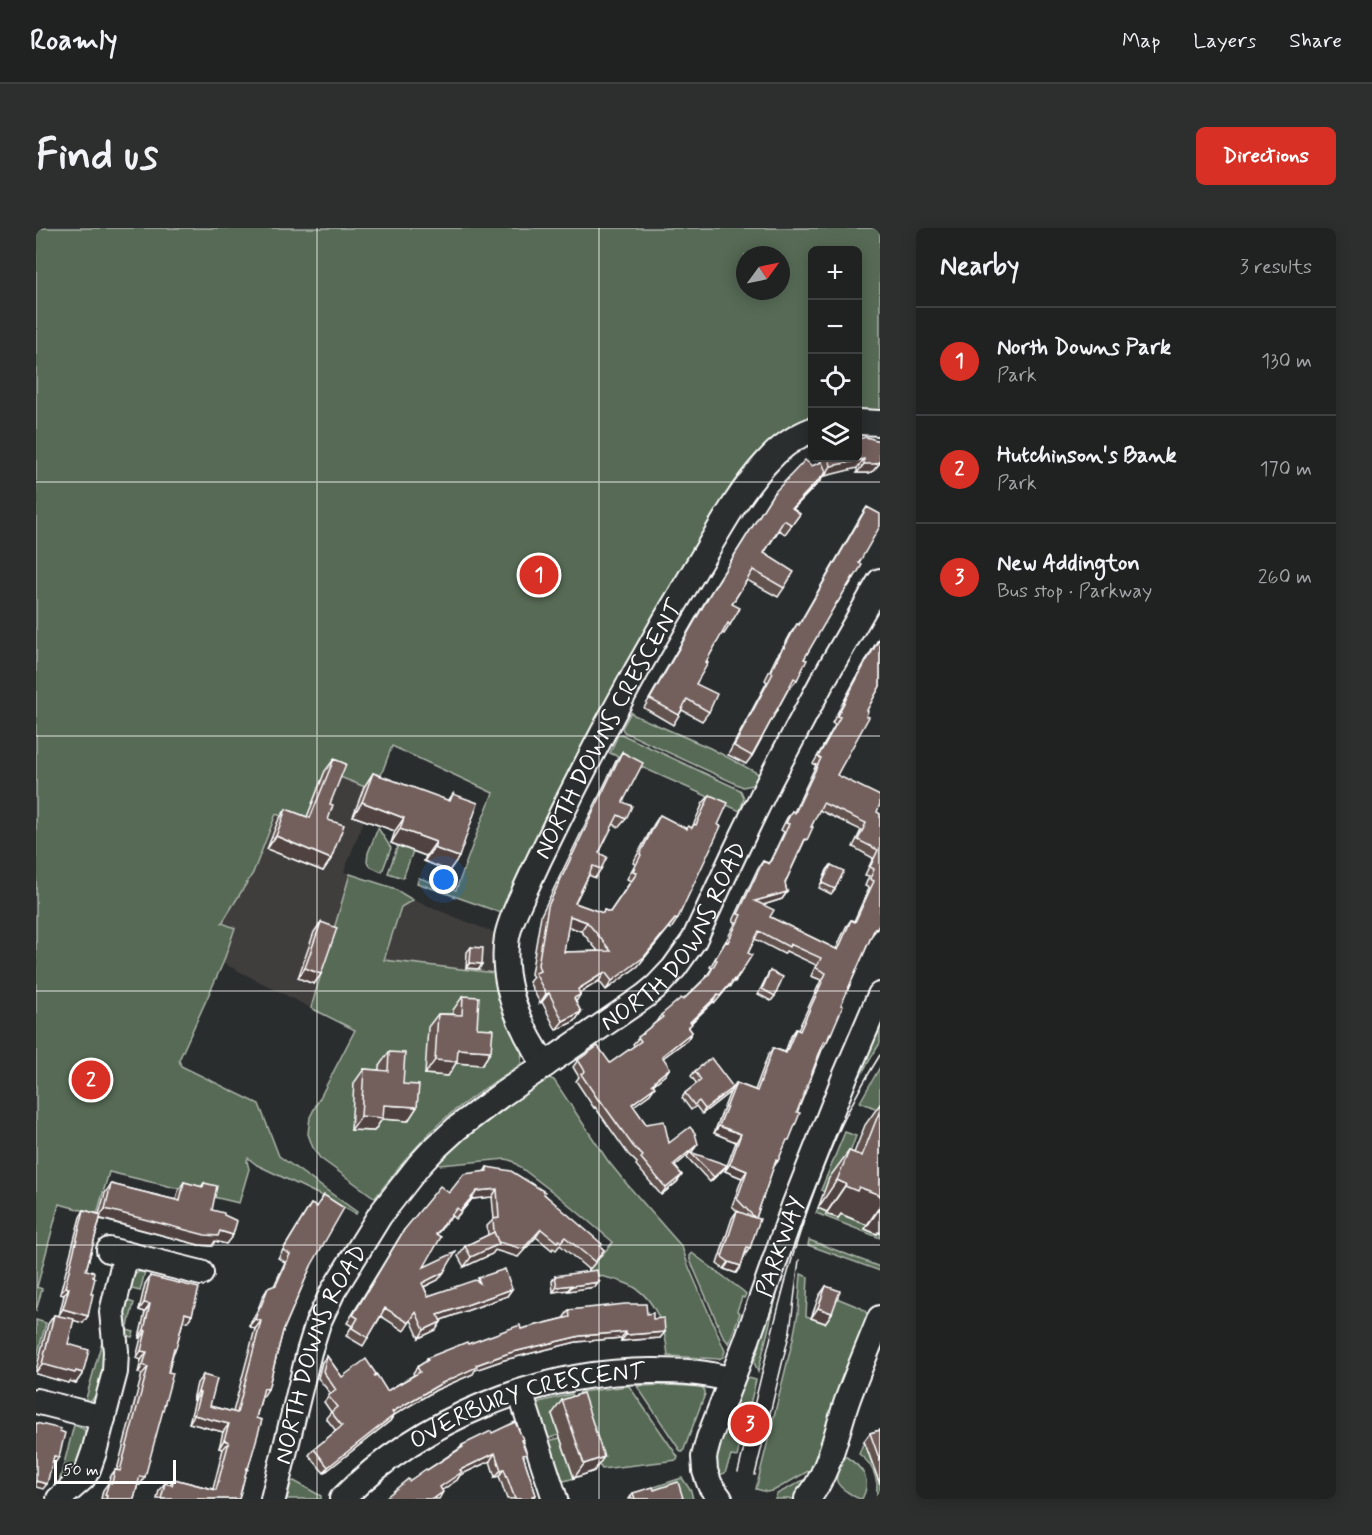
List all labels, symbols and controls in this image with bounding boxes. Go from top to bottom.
text: Roamly [30,23,118,60]
text: Map [1122,27,1160,55]
text: Layers [1193,27,1256,55]
text: Share [1289,27,1342,55]
button: Directions [1196,127,1336,185]
text: Find us [36,129,158,184]
north arrow [736,246,790,300]
map controls [808,246,862,462]
button: + [808,246,862,300]
text: Nearby [940,250,1019,284]
text: 3 results [1240,254,1312,281]
button: − [808,300,862,354]
text: North Downs Park [997,334,1171,362]
text: 1 [955,348,964,375]
text: 130 m [1261,348,1312,375]
button: locate [808,354,862,408]
text: Park [997,362,1037,389]
button: layers [808,408,862,462]
text: Hutchinson's Bank [997,442,1177,470]
text: 2 [955,456,964,483]
text: 170 m [1260,456,1312,483]
text: Park [997,470,1037,497]
text: New Addington [997,550,1140,578]
pin: 1 [520,552,558,598]
text: 3 [955,564,964,591]
text: 260 m [1258,564,1312,591]
text: Bus stop · Parkway [997,578,1152,605]
street label: NORTH DOWNS CRESCENT [528,594,691,864]
street label: NORTH DOWNS ROAD [595,837,755,1039]
your location [429,865,458,894]
pin: 2 [72,1058,110,1102]
street label: PARKWAY [749,1192,813,1301]
street label: NORTH DOWNS ROAD [268,1239,375,1468]
street label: OVERBURY CRESCENT [404,1357,646,1457]
pin: 3 [730,1402,770,1446]
scale bar [54,1457,176,1484]
text: 50 m [63,1460,99,1481]

